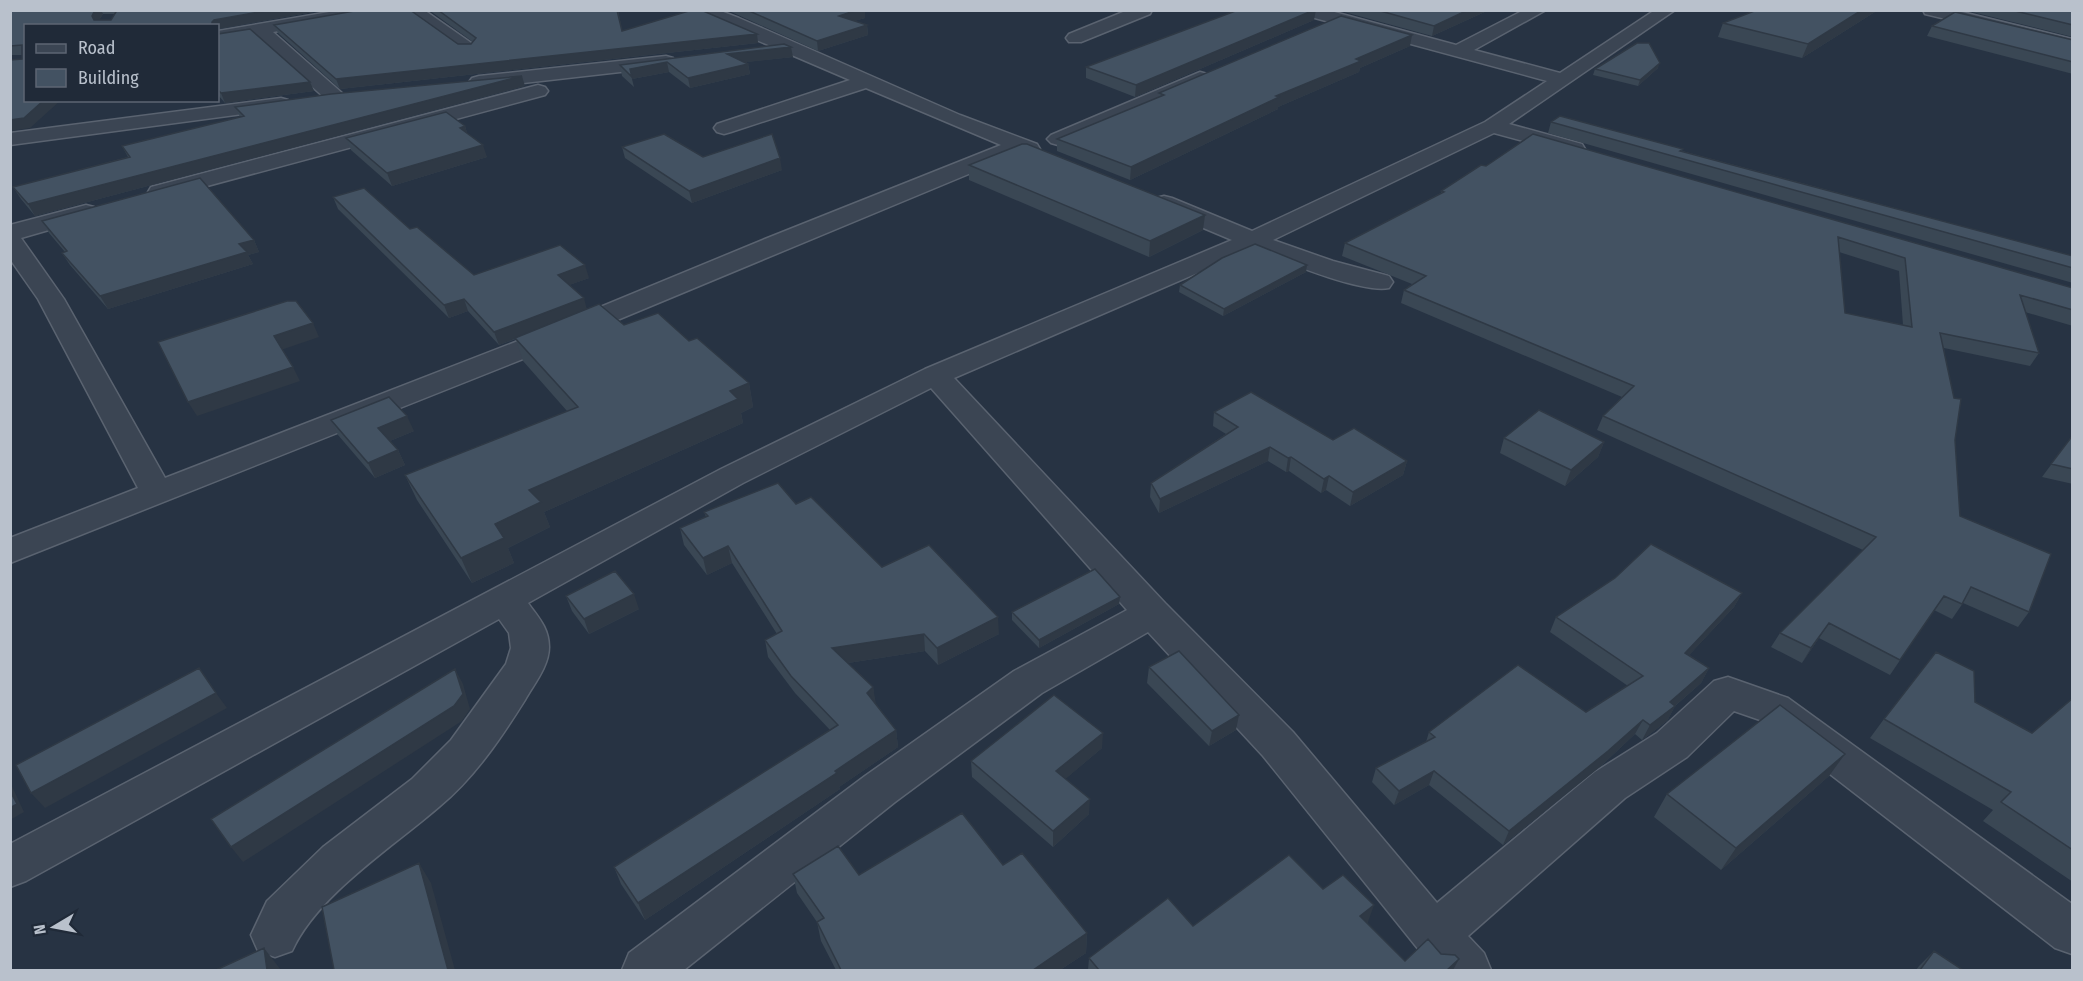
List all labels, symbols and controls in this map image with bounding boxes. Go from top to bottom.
legend [24,24,219,102]
text: Road [78,37,115,59]
text: Building [78,67,139,89]
north arrow [24,897,84,957]
text: N [30,923,50,936]

